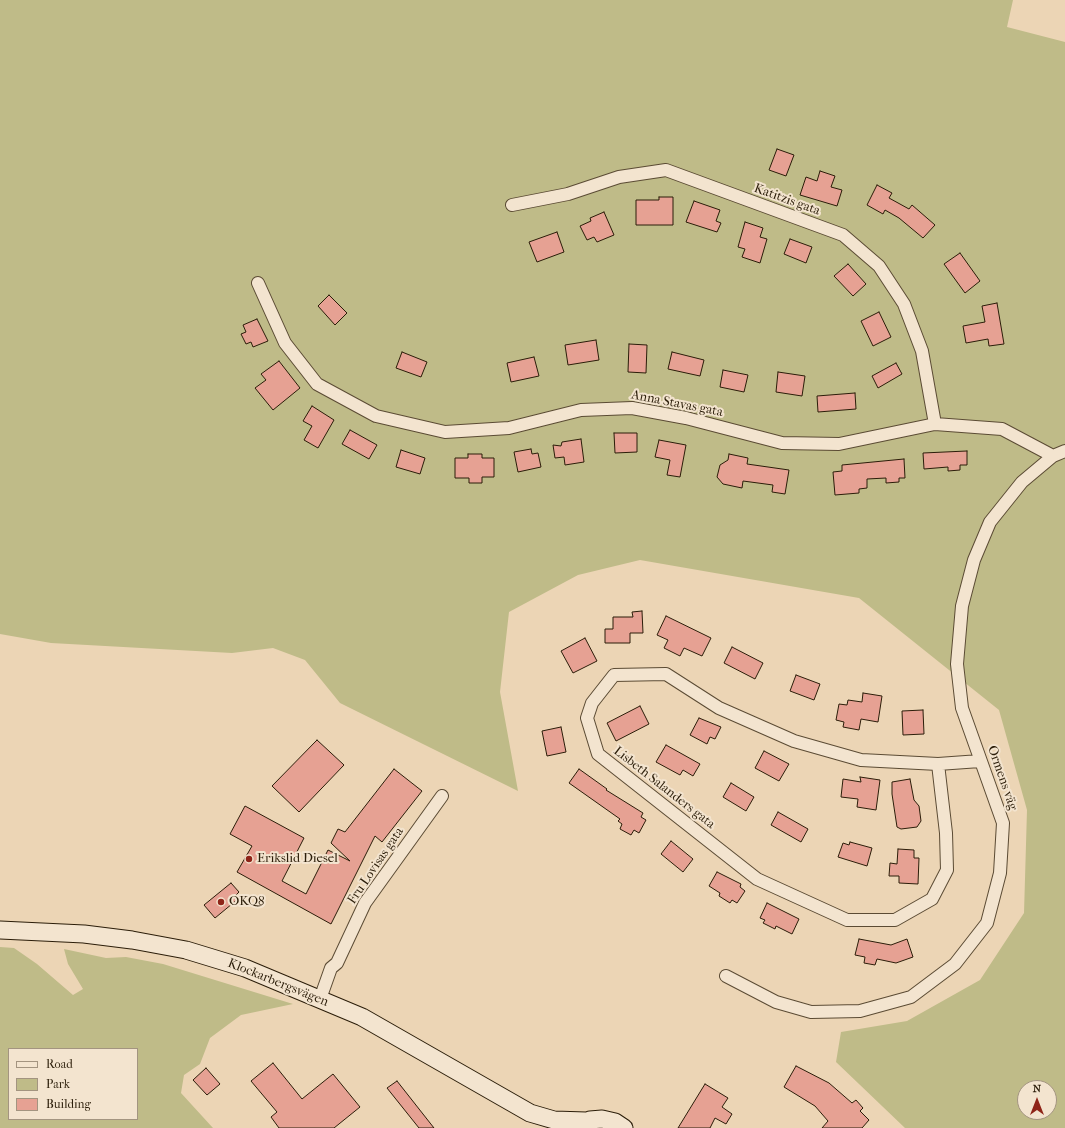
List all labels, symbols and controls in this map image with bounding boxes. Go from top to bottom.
street label: Katitzis gata [752,181,822,219]
street label: Anna Stavas gata [630,387,724,421]
street label: Lisbeth Salanders gata [610,744,718,832]
street label: Ormens väg [984,744,1020,812]
street label: Fru Lovisas gata [345,825,407,907]
place label: Erikslid Diesel [257,851,338,867]
marker: Erikslid Diesel [244,854,254,864]
place label: OKQ8 [229,894,265,910]
marker: OKQ8 [216,897,226,907]
street label: Klockarbergsvägen [225,956,331,1010]
legend [8,1048,138,1120]
text: Road [46,1057,73,1071]
text: Park [46,1077,70,1091]
north arrow [1017,1080,1057,1120]
text: N [1033,1082,1041,1095]
text: Building [46,1097,91,1111]

